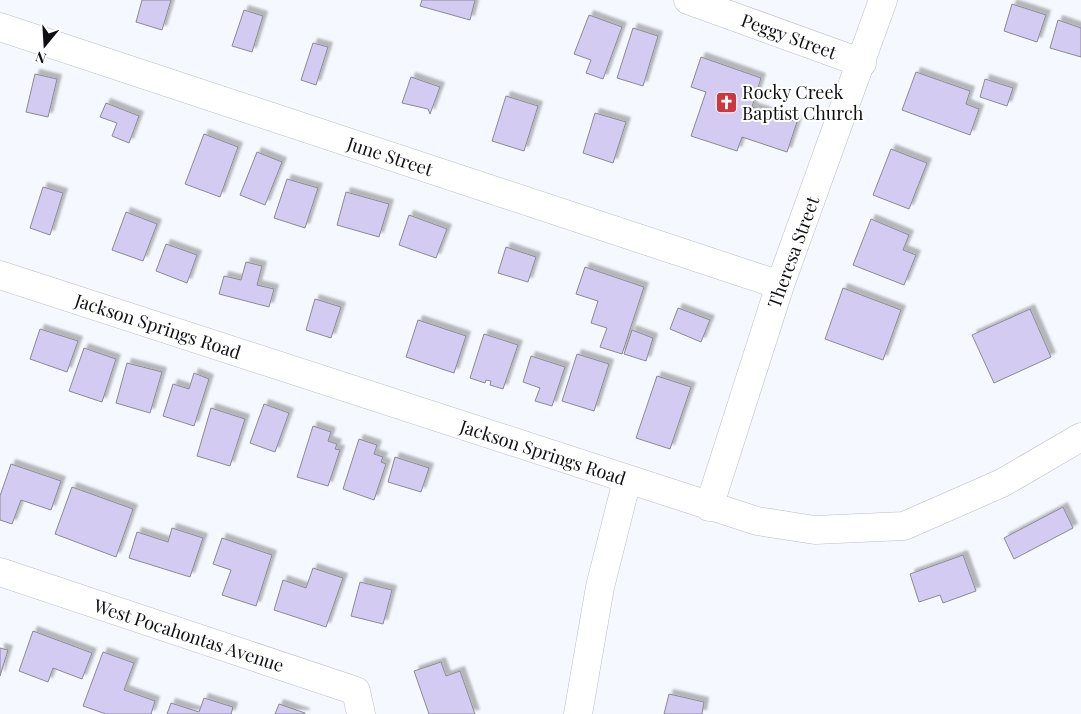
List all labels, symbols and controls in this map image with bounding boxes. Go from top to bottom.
street label: Peggy Street [738,8,841,65]
north arrow [20,20,70,70]
text: N [33,47,49,68]
place label: Rocky Creek Baptist Church [742,80,864,125]
church icon: Rocky Creek Baptist Church [714,90,738,114]
street label: June Street [343,131,436,181]
street label: Theresa Street [762,192,825,311]
street label: Jackson Springs Road [71,288,245,364]
street label: Jackson Springs Road [456,414,630,490]
street label: West Pocahontas Avenue [90,593,287,677]

